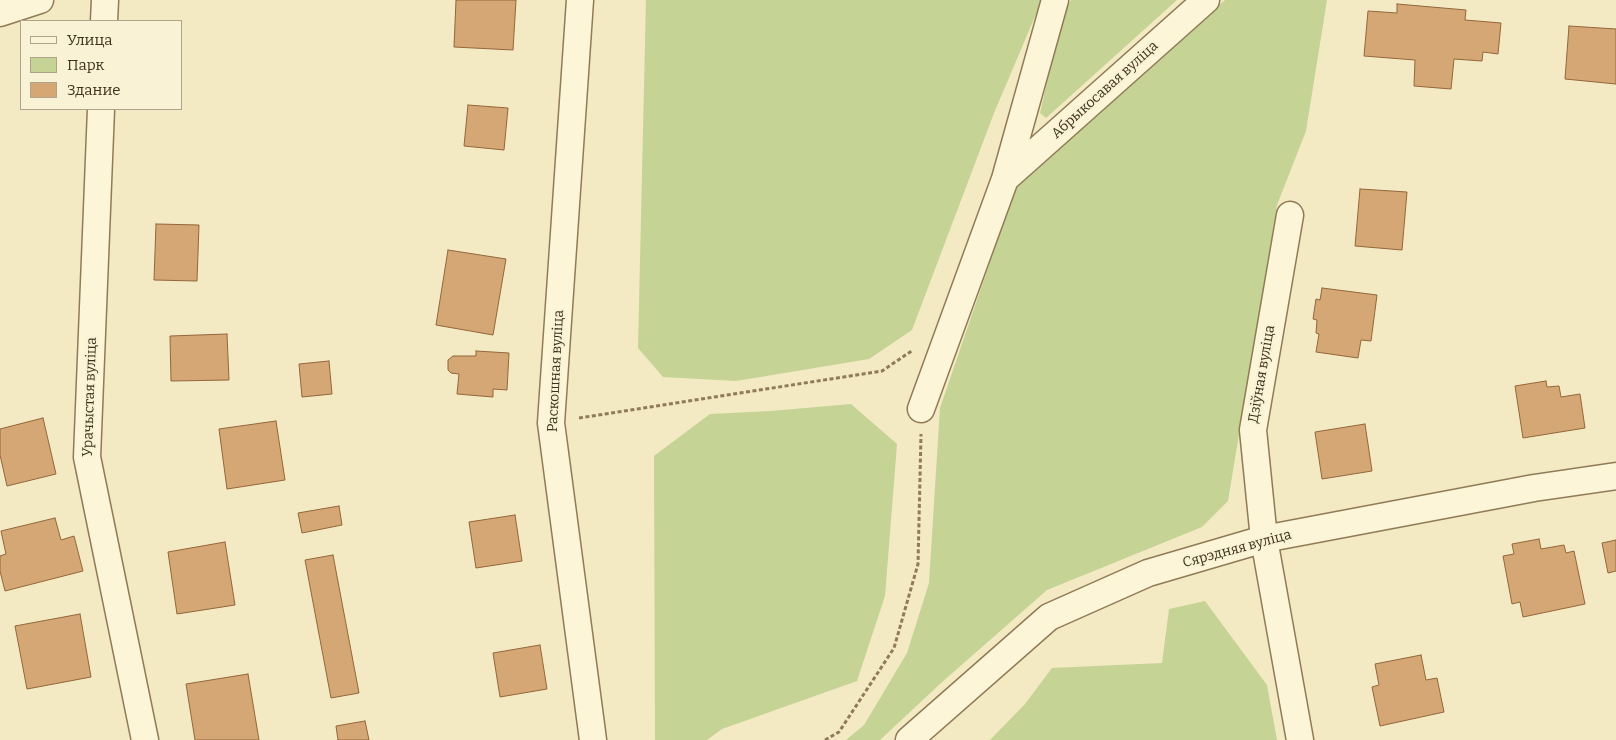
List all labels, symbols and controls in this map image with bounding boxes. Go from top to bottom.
legend [20,20,182,110]
text: Улица [67,31,113,49]
street label: Абрыкосавая вуліца [1048,38,1162,142]
text: Парк [67,56,104,74]
text: Здание [67,81,121,99]
street label: Раскошная вуліца [544,310,568,432]
street label: Дзіўная вуліца [1245,324,1279,424]
street label: Урачыстая вуліца [80,337,100,457]
street label: Сярэдняя вуліца [1181,526,1293,572]

